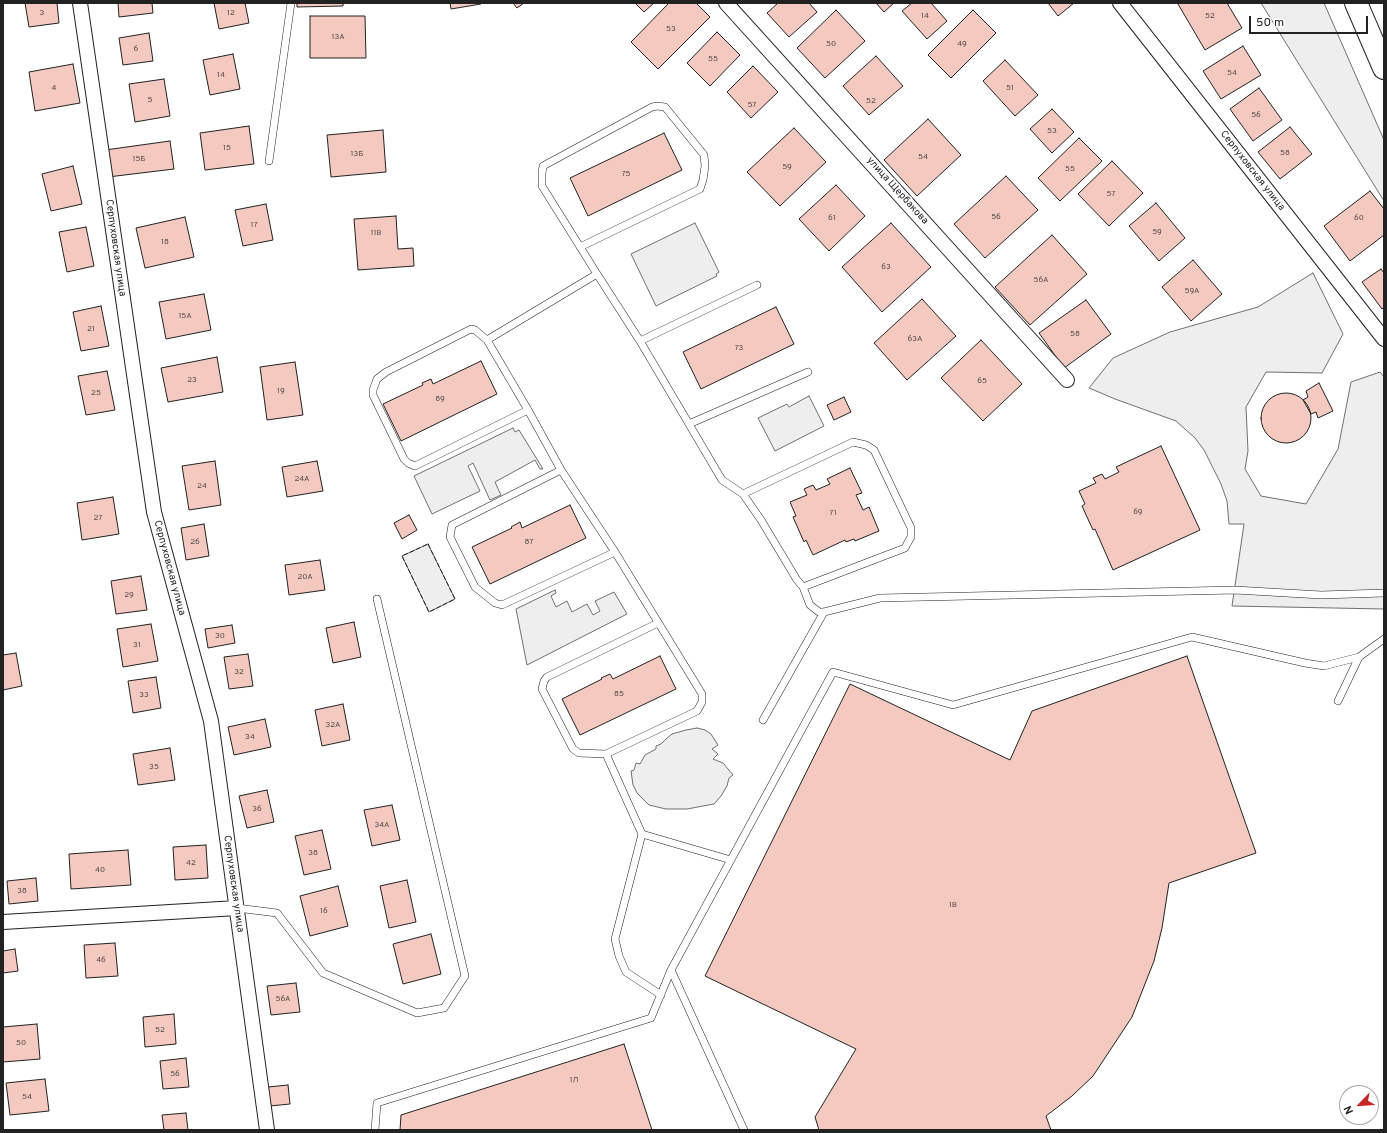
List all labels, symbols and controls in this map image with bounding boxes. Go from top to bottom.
house number: 3 [40,8,44,18]
house number: 12 [227,8,235,18]
scale bar [1251,8,1370,34]
house number: 14 [921,11,929,21]
house number: 52 [1205,11,1215,21]
text: 50 m [1256,15,1284,31]
house number: 53 [666,24,676,34]
house number: 13А [331,32,345,42]
house number: 50 [826,39,836,49]
house number: 49 [957,39,967,49]
house number: 6 [134,44,138,54]
house number: 55 [708,54,718,64]
house number: 54 [1227,68,1237,78]
house number: 14 [217,70,225,80]
house number: 4 [52,83,56,93]
house number: 51 [1006,83,1014,93]
house number: 5 [148,95,152,105]
house number: 52 [866,96,876,106]
house number: 57 [747,100,757,110]
house number: 56 [1251,110,1261,120]
house number: 53 [1047,126,1057,136]
street label: Серпуховская улица [1217,129,1287,213]
house number: 15 [223,143,231,153]
house number: 58 [1280,148,1290,158]
house number: 13Б [350,149,364,159]
house number: 54 [918,152,928,162]
house number: 15Б [132,154,146,164]
street label: улица Щербакова [864,155,930,227]
house number: 59 [782,162,792,172]
house number: 55 [1065,164,1075,174]
house number: 75 [621,169,631,179]
house number: 57 [1106,189,1116,199]
street label: Серпуховская улица [102,199,128,297]
house number: 56 [991,212,1001,222]
house number: 61 [828,213,836,223]
house number: 60 [1354,213,1364,223]
house number: 17 [250,220,258,230]
house number: 59 [1152,227,1162,237]
house number: 11В [370,228,382,238]
house number: 18 [161,237,169,247]
house number: 63 [881,262,891,272]
house number: 56А [1033,275,1049,285]
house number: 59А [1185,286,1199,296]
house number: 15А [178,311,192,321]
house number: 21 [87,324,95,334]
house number: 58 [1070,329,1080,339]
house number: 63А [908,334,922,344]
house number: 73 [735,343,743,353]
house number: 23 [187,375,197,385]
house number: 65 [977,376,987,386]
house number: 19 [277,386,285,396]
house number: 25 [91,388,101,398]
house number: 89 [435,394,445,404]
house number: 24А [294,474,310,484]
house number: 24 [197,481,207,491]
house number: 69 [1133,507,1143,517]
house number: 71 [829,508,837,518]
house number: 27 [94,513,102,523]
street label: Серпуховская улица [151,519,187,617]
house number: 26 [190,537,200,547]
house number: 87 [525,537,533,547]
house number: 20А [297,572,313,582]
house number: 29 [124,590,134,600]
house number: 30 [215,631,225,641]
house number: 31 [133,640,141,650]
house number: 32 [234,667,244,677]
house number: 85 [614,689,624,699]
house number: 33 [139,690,149,700]
house number: 32А [326,720,340,730]
house number: 34 [245,732,255,742]
house number: 35 [149,762,159,772]
house number: 36 [252,804,262,814]
house number: 34А [374,820,390,830]
street label: Серпуховская улица [220,835,246,933]
house number: 38 [308,848,318,858]
house number: 42 [186,858,196,868]
house number: 40 [95,865,105,875]
house number: 38 [17,886,27,896]
house number: 1В [949,900,957,910]
house number: 16 [320,906,328,916]
house number: 46 [96,955,106,965]
house number: 56А [275,994,291,1004]
house number: 52 [155,1025,165,1035]
house number: 50 [16,1038,26,1048]
house number: 56 [170,1069,180,1079]
house number: 1Л [569,1075,579,1085]
north arrow [1339,1085,1379,1125]
house number: 54 [22,1092,32,1102]
text: N [1341,1103,1357,1116]

